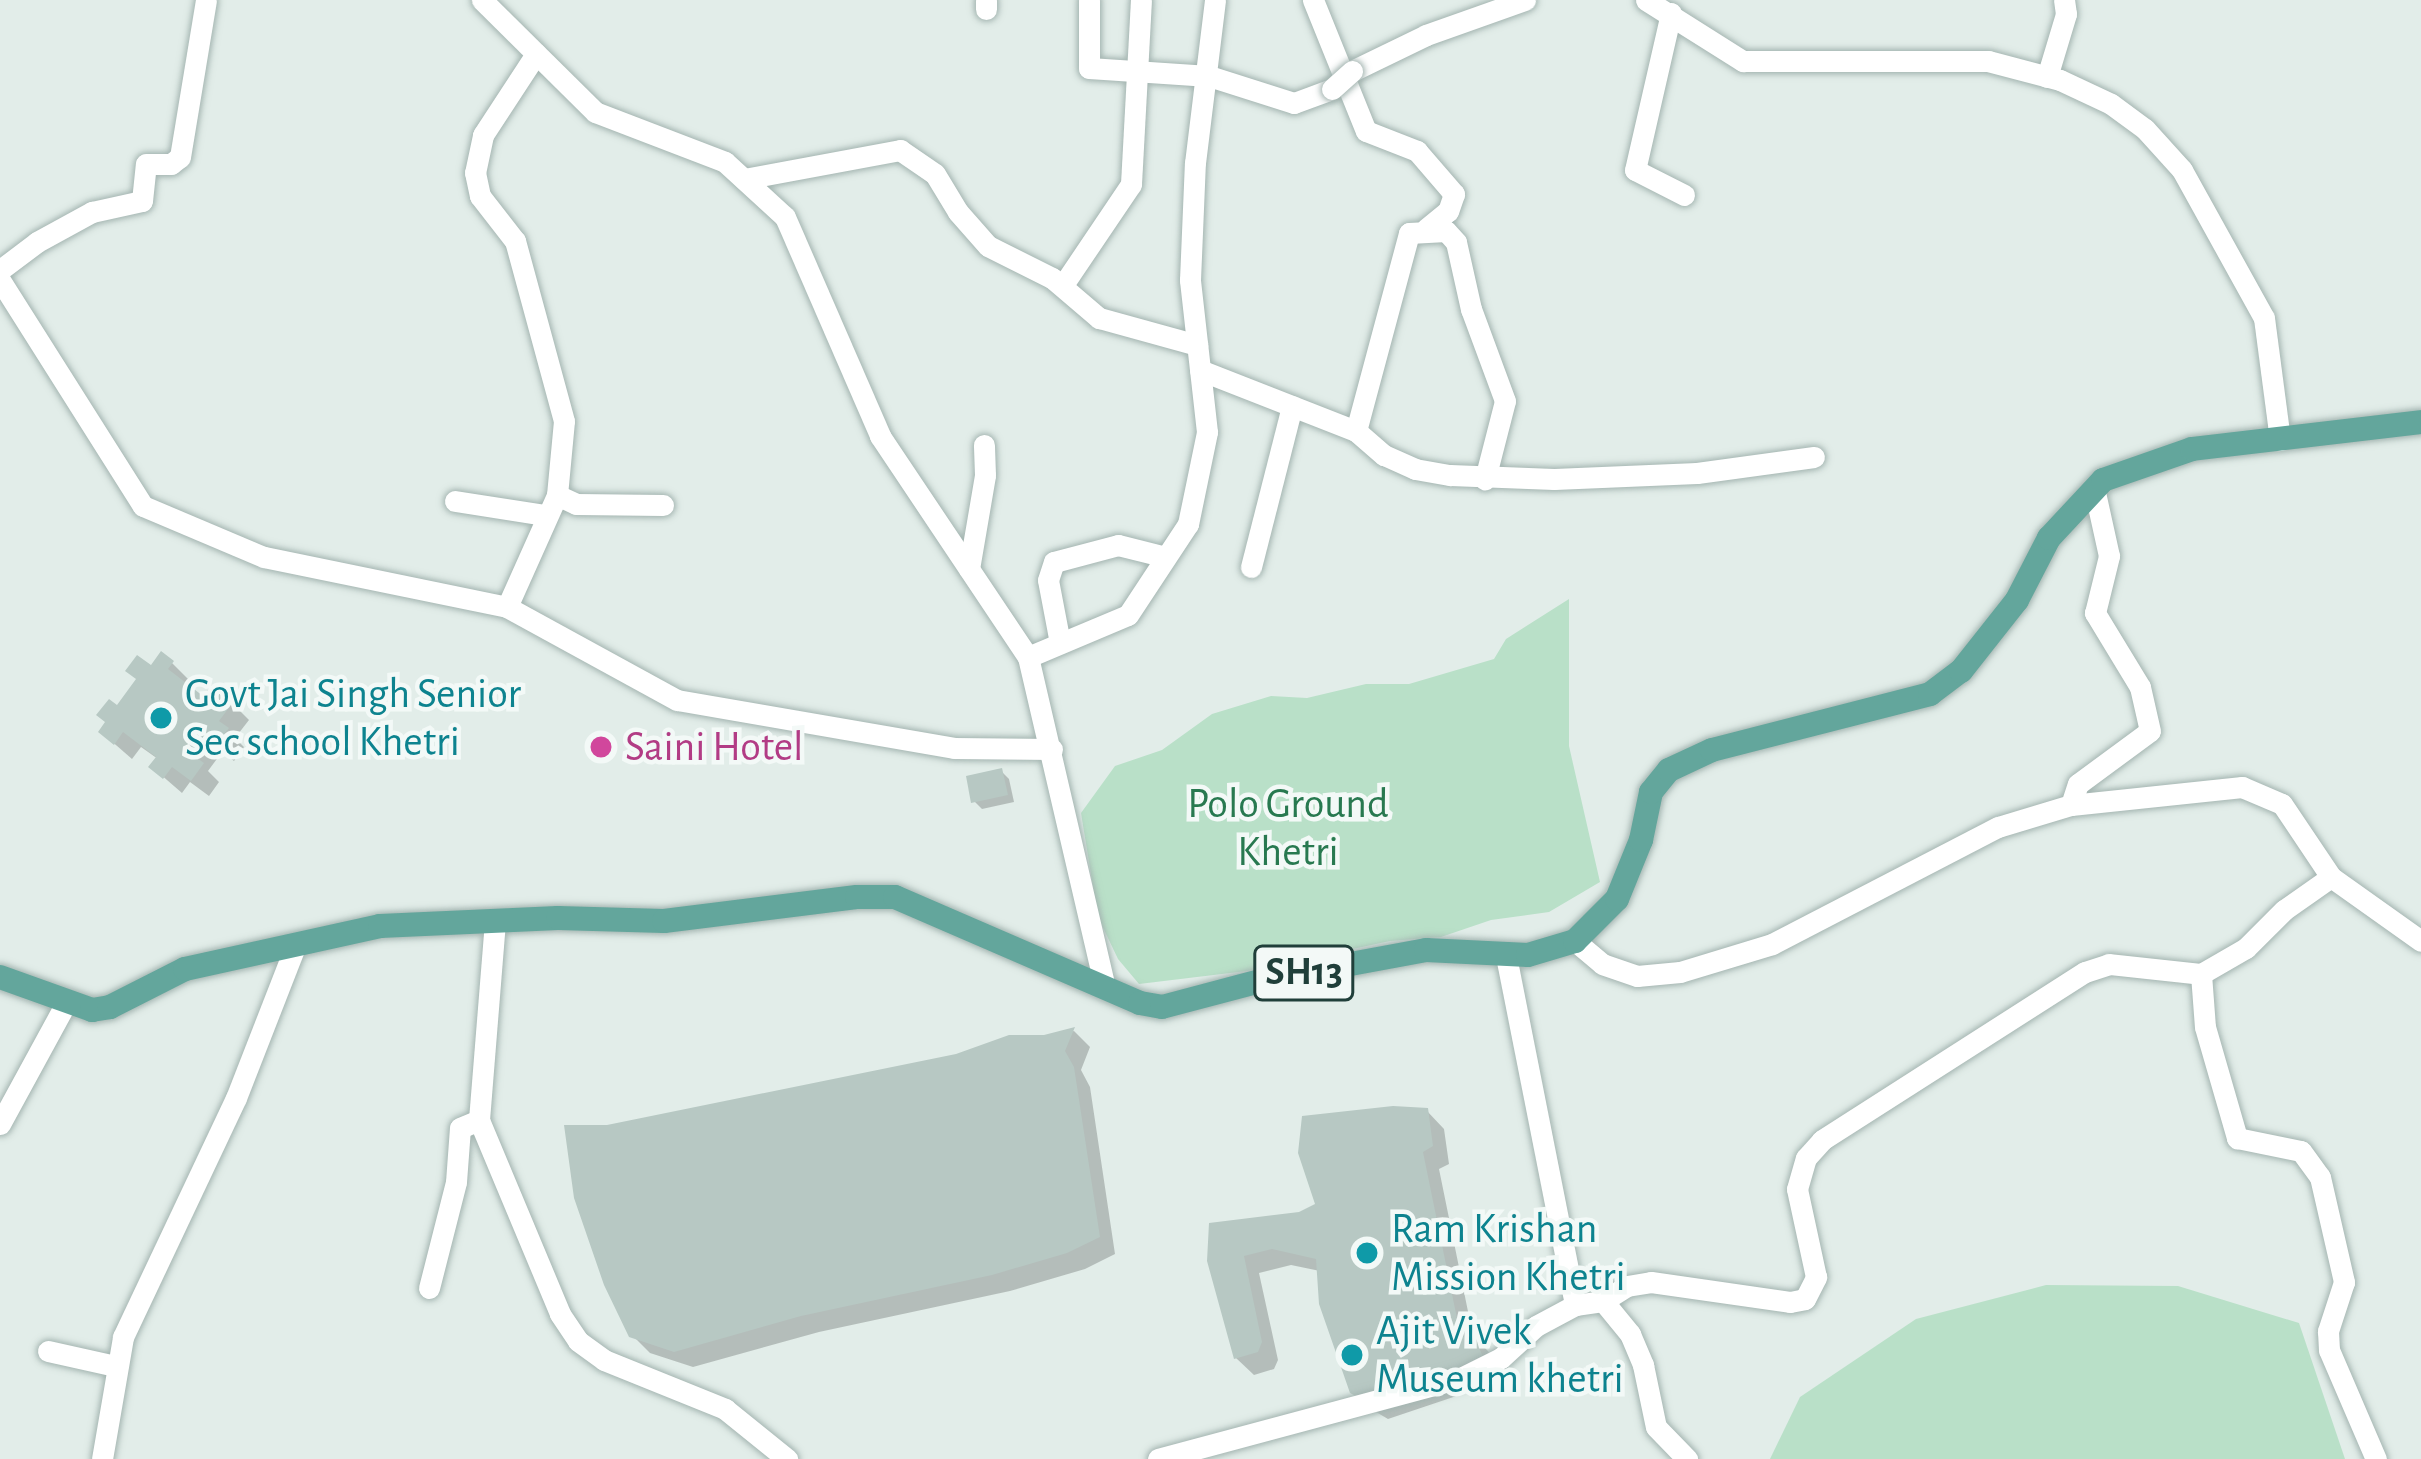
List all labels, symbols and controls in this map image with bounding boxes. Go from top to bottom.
place label: Govt Jai Singh Senior Sec school Khetri [185,669,521,768]
marker: Govt Jai Singh Senior Sec school Khetri [148,705,174,731]
place label: Saini Hotel [625,722,803,772]
marker: Saini Hotel [588,734,614,760]
park label: Polo Ground Khetri [1187,779,1389,878]
road number: SH13 [1253,940,1355,1006]
place label: Ram Krishan Mission Khetri [1391,1204,1626,1302]
marker: Ram Krishan Mission Khetri [1354,1240,1380,1266]
place label: Ajit Vivek Museum khetri [1376,1306,1624,1404]
marker: Ajit Vivek Museum khetri [1339,1342,1365,1368]

